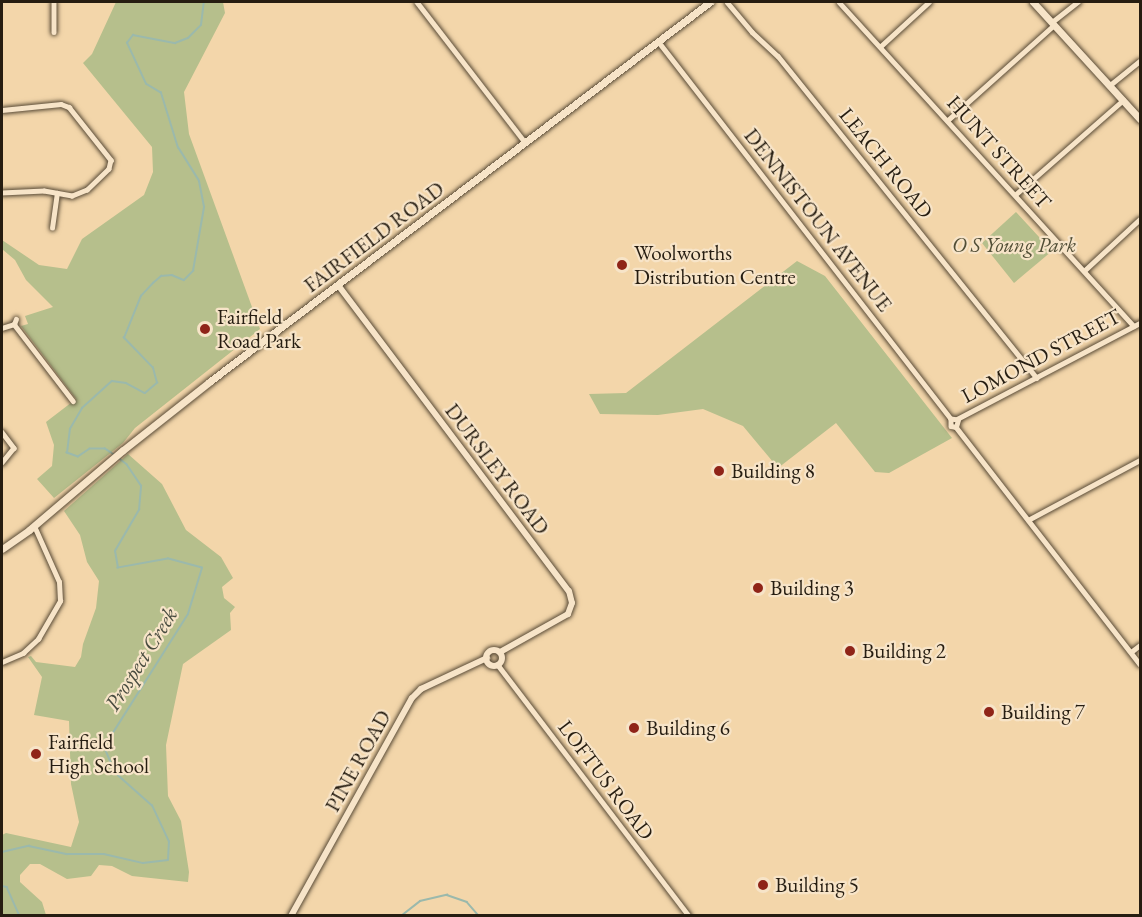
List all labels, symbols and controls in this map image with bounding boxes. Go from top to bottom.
street label: HUNT STREET [941,90,1057,214]
street label: LEACH ROAD [834,103,938,223]
street label: DENNISTOUN AVENUE [739,123,897,317]
street label: FAIRFIELD ROAD [299,176,449,298]
park label: O S Young Park [952,232,1076,258]
place label: Woolworths Distribution Centre [634,240,796,290]
marker: Woolworths Distribution Centre [615,258,629,272]
street label: LOMOND STREET [957,303,1125,409]
place label: Fairfield Road Park [217,304,301,354]
marker: Fairfield Road Park [198,322,212,336]
street label: DURSLEY ROAD [440,399,554,539]
place label: Building 8 [731,458,815,484]
marker: Building 8 [712,464,726,478]
place label: Building 3 [770,575,854,601]
marker: Building 3 [751,581,765,595]
water label: Prospect Creek [99,602,183,716]
place label: Building 2 [862,638,946,664]
marker: Building 2 [843,644,857,658]
place label: Building 7 [1001,699,1085,725]
marker: Building 7 [982,705,996,719]
street label: PINE ROAD [320,706,396,816]
street label: LOFTUS ROAD [553,715,659,845]
place label: Building 6 [646,715,730,741]
marker: Building 6 [627,721,641,735]
place label: Fairfield High School [48,729,149,779]
marker: Fairfield High School [29,747,43,761]
place label: Building 5 [775,872,859,898]
marker: Building 5 [756,878,770,892]

